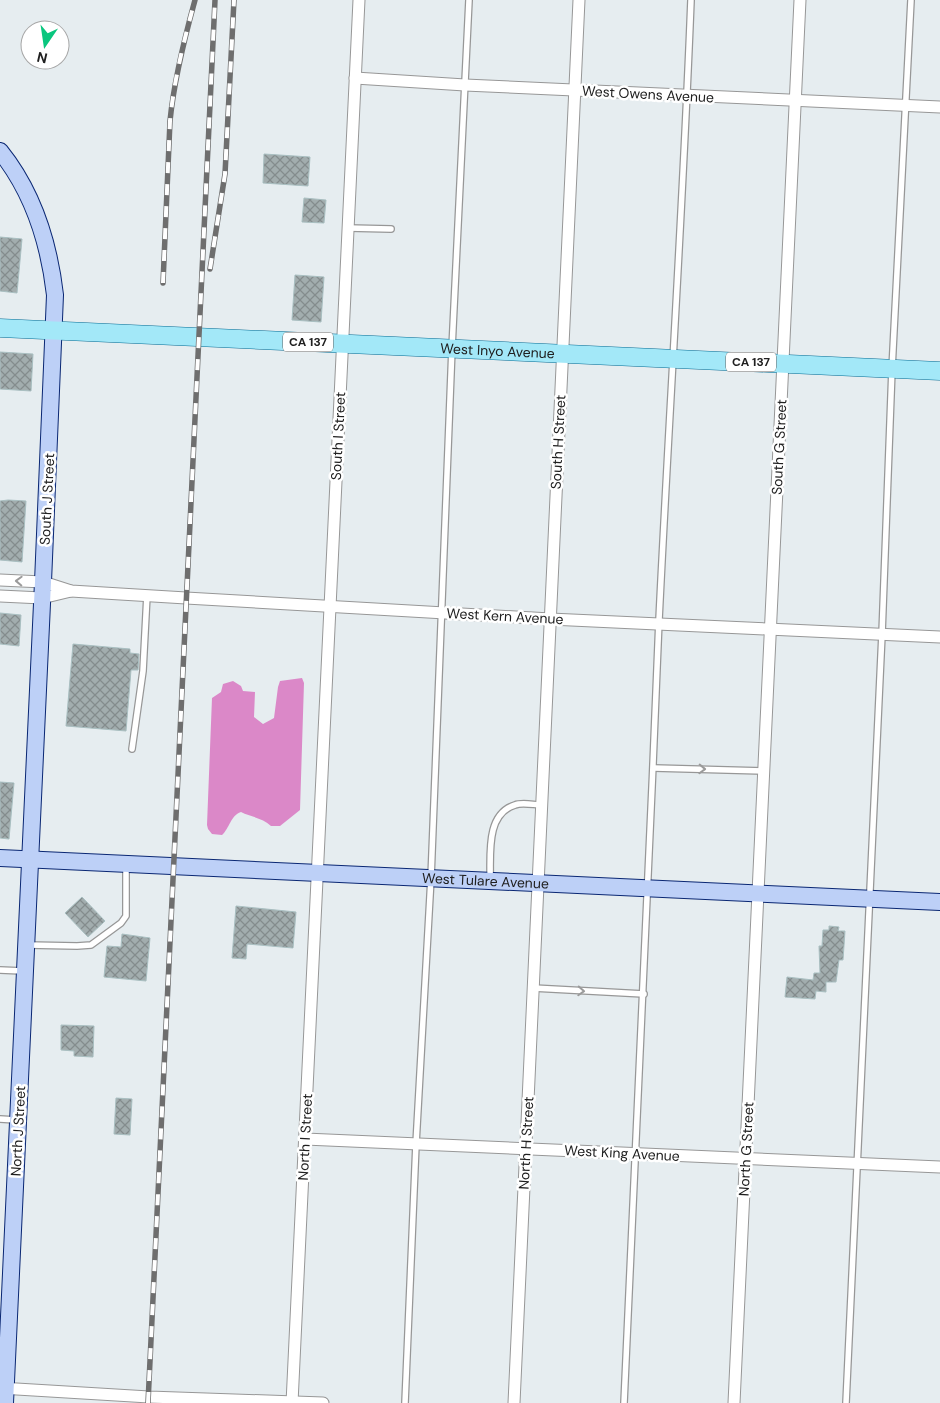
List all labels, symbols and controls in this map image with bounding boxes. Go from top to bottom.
north arrow [20,20,70,70]
text: N [35,48,49,68]
street label: West Owens Avenue [581,82,715,106]
road number: CA 137 [283,332,333,352]
street label: West Inyo Avenue [440,339,555,362]
road number: CA 137 [726,352,776,372]
street label: South I Street [327,391,349,481]
street label: South H Street [547,394,569,490]
street label: South G Street [768,399,790,495]
street label: South J Street [36,453,58,545]
one-way arrow [14,575,22,586]
street label: West Kern Avenue [446,604,564,628]
one-way arrow [699,763,707,774]
street label: West Tulare Avenue [422,869,549,893]
one-way arrow [578,986,586,997]
street label: North J Street [7,1085,29,1177]
street label: North I Street [294,1093,316,1181]
street label: North H Street [515,1096,537,1190]
street label: North G Street [735,1101,757,1197]
street label: West King Avenue [564,1141,680,1165]

